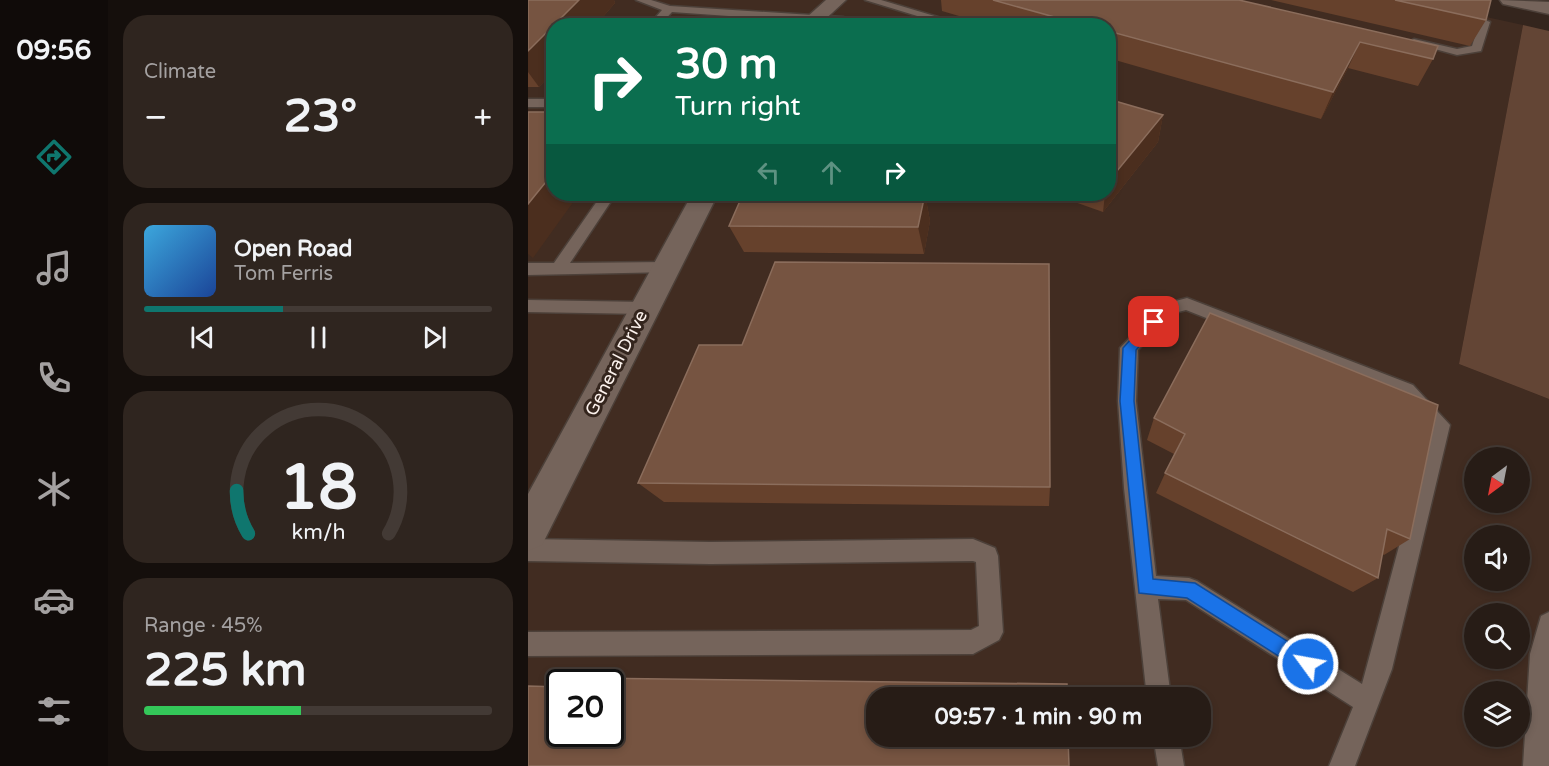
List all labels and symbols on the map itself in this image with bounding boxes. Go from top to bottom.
pin [1128,296,1179,347]
street label: General Drive [580,307,652,419]
north arrow [1464,447,1530,513]
position arrow [1276,632,1340,696]
speed limit sign: 20 [546,669,624,747]

